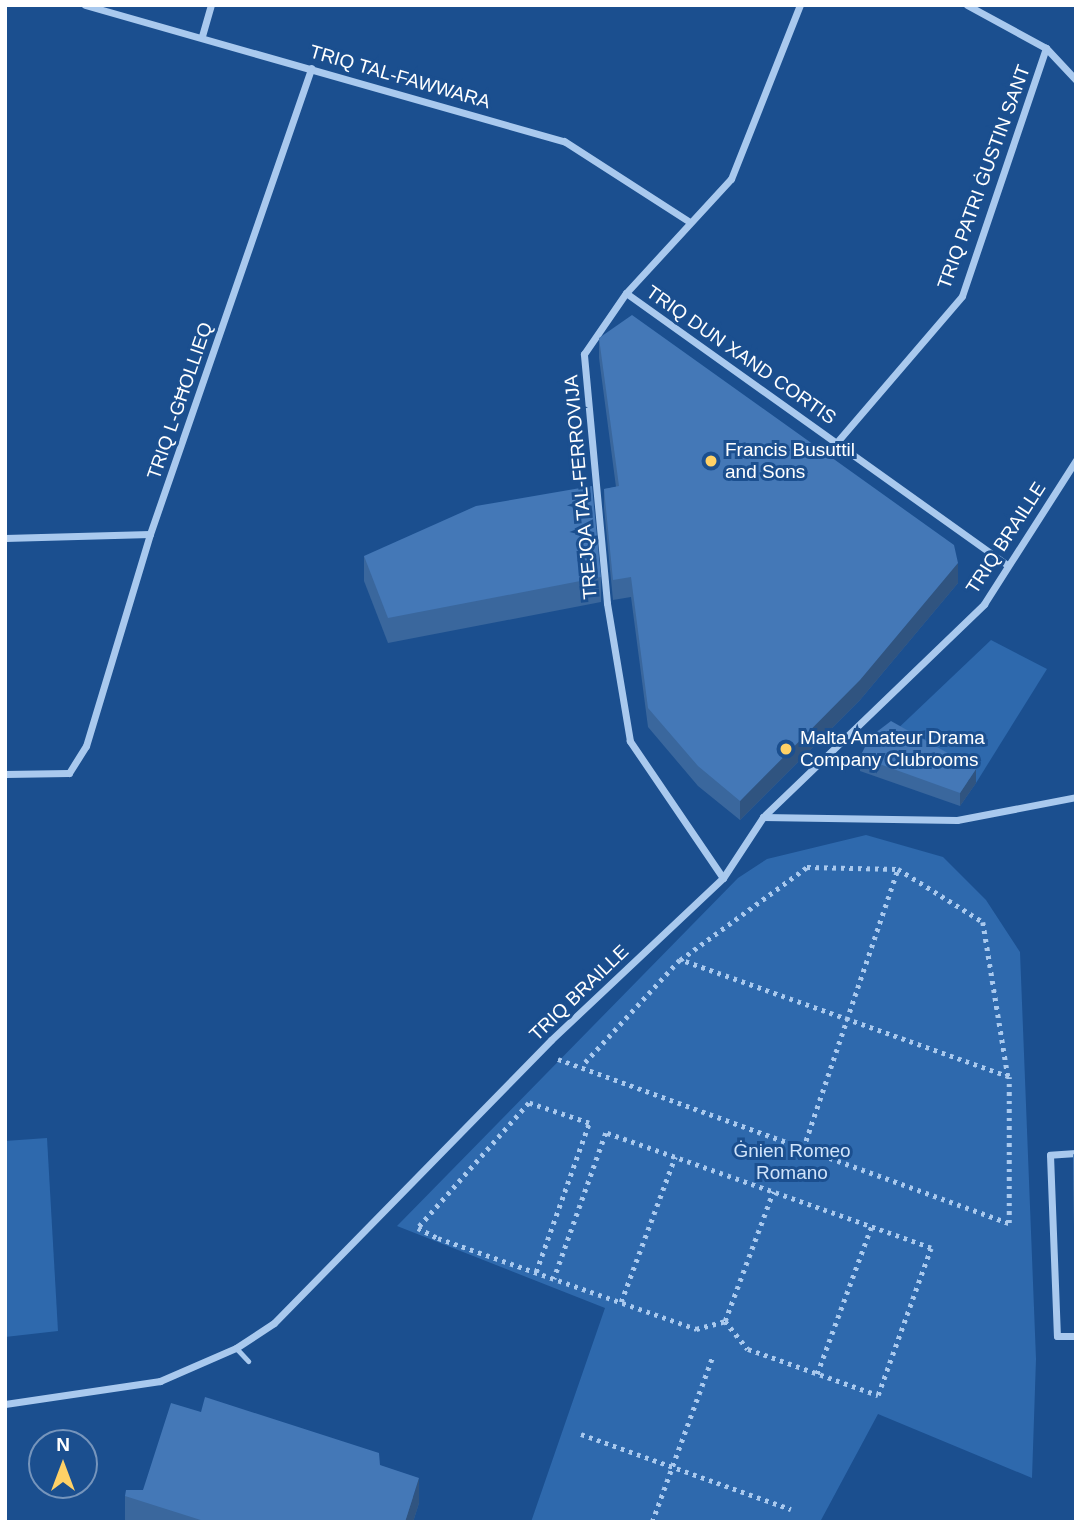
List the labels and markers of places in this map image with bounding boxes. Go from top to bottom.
place label: Francis Busuttil and Sons [725,439,855,483]
marker: Francis Busuttil and Sons [703,453,719,469]
place label: Malta Amateur Drama Company Clubrooms [800,727,986,771]
marker: Malta Amateur Drama Company Clubrooms [778,741,794,757]

